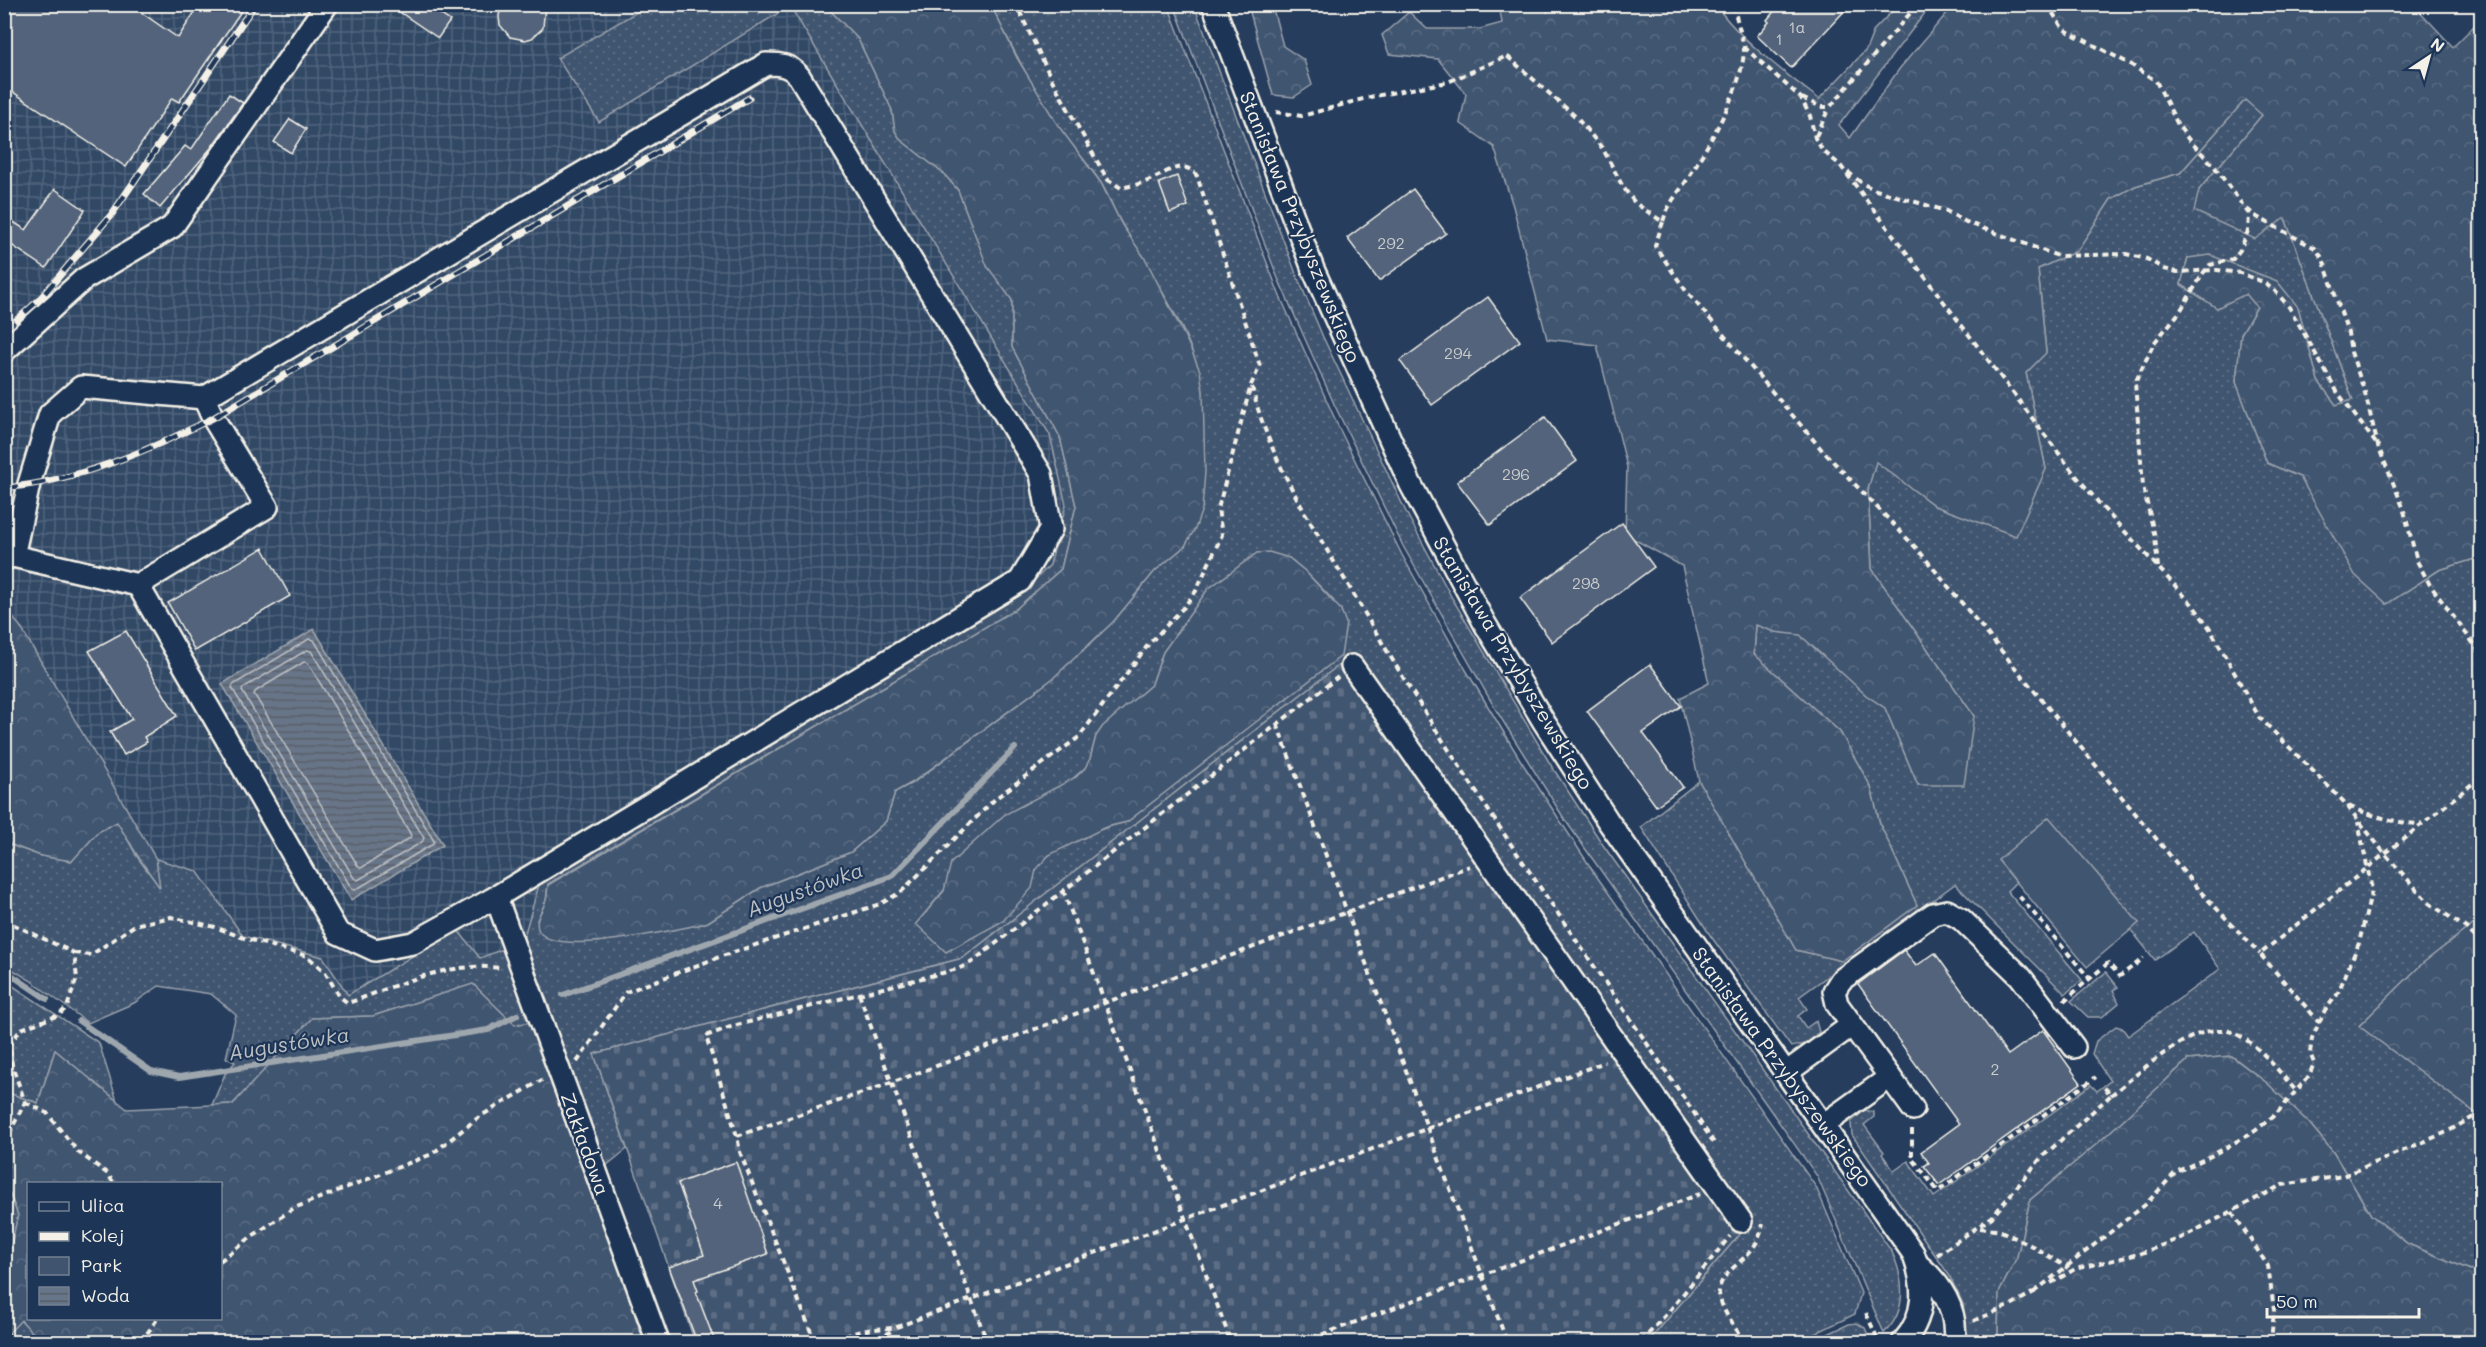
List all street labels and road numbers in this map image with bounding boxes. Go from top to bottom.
street label: Stanisława Przybyszewskiego [1234,87,1367,366]
street label: Stanisława Przybyszewskiego [1428,531,1600,794]
street label: Stanisława Przybyszewskiego [1687,941,1879,1192]
street label: Zakładowa [555,1089,617,1199]

